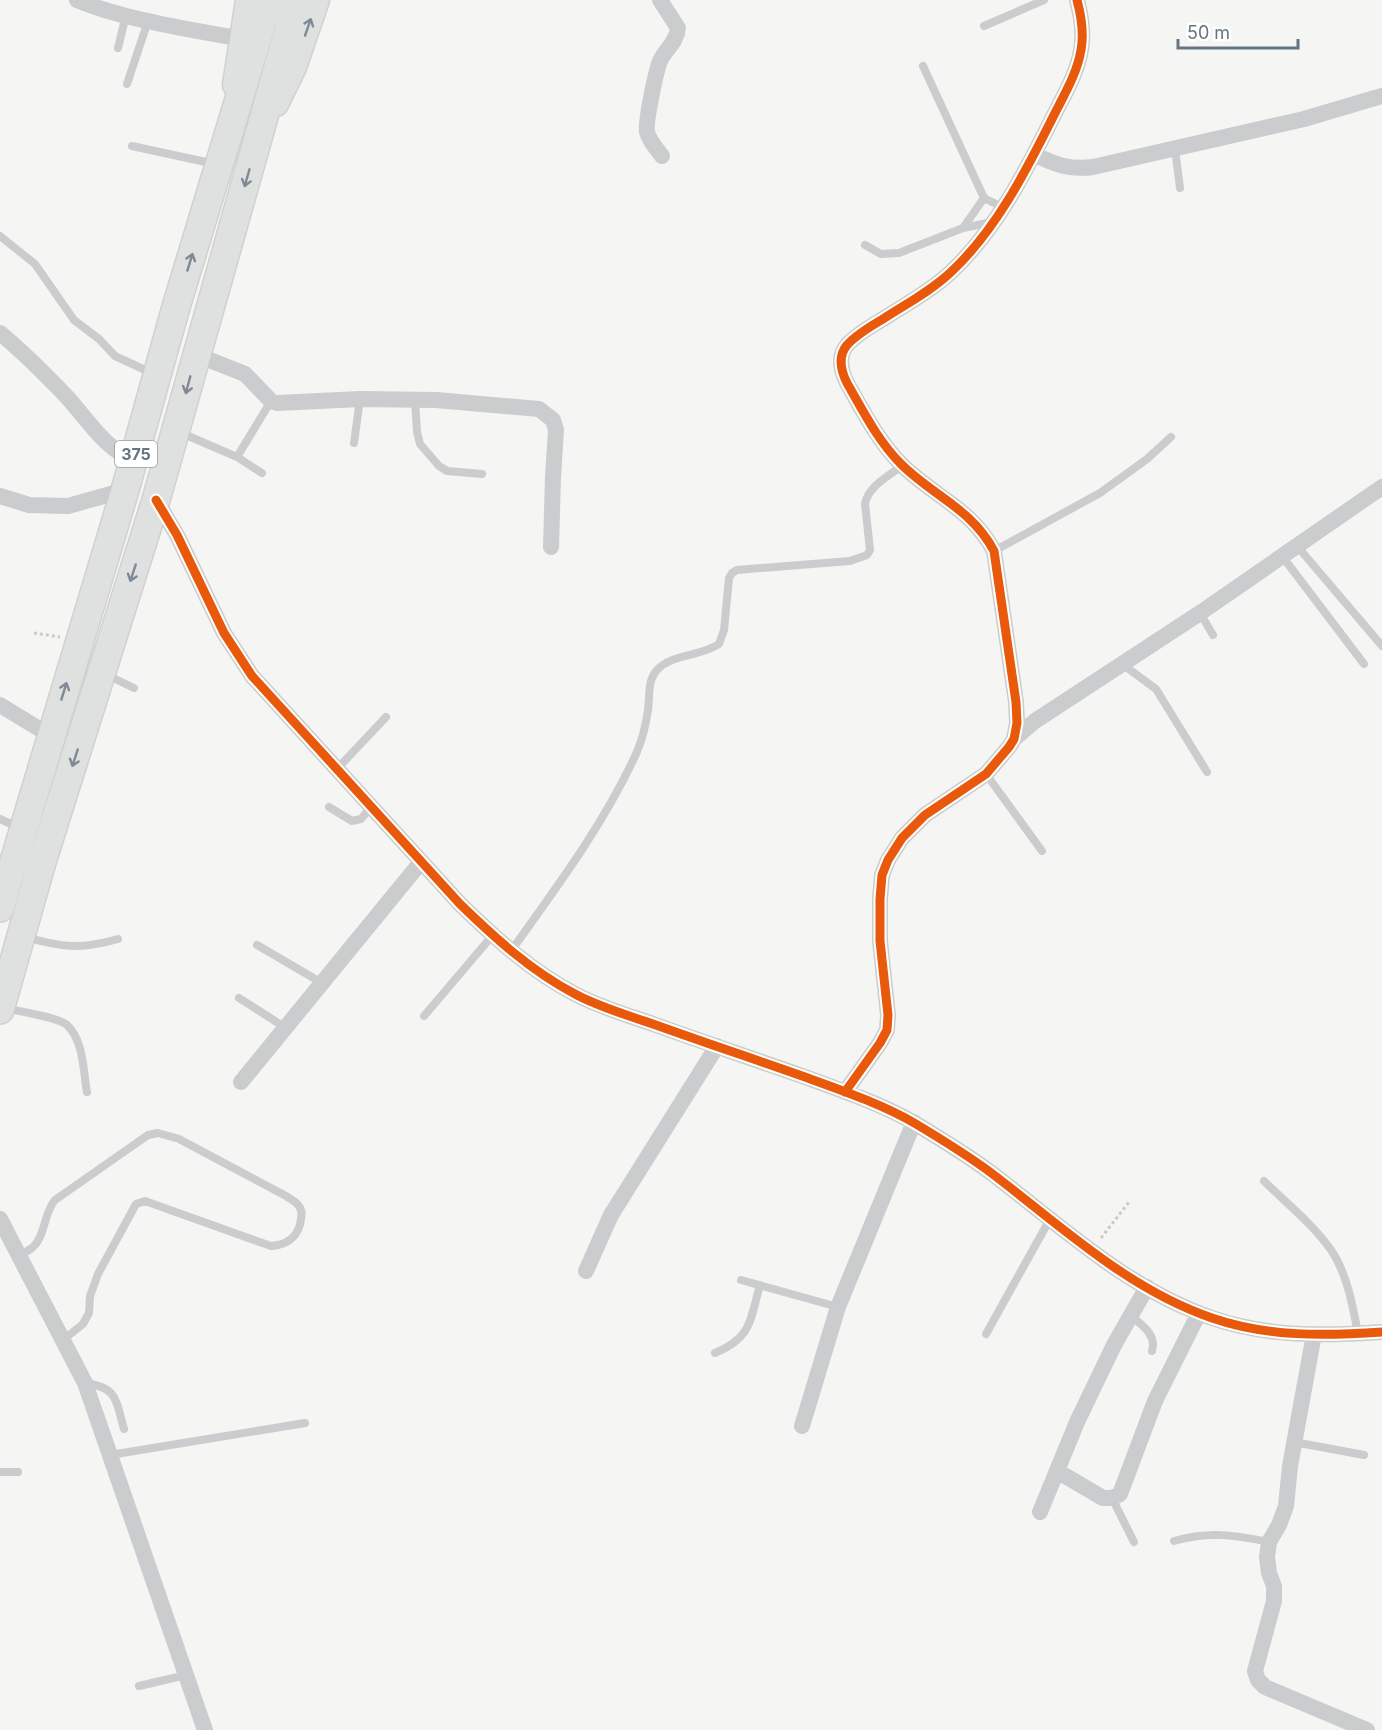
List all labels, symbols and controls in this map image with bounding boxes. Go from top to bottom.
scale bar [1178,12,1298,50]
one-way arrow [303,18,314,37]
text: 50 m [1187,22,1230,43]
one-way arrow [241,168,252,187]
one-way arrow [185,253,196,272]
one-way arrow [182,376,194,395]
road number: 375 [115,441,157,467]
one-way arrow [127,563,138,582]
one-way arrow [59,682,70,701]
one-way arrow [69,748,80,767]

